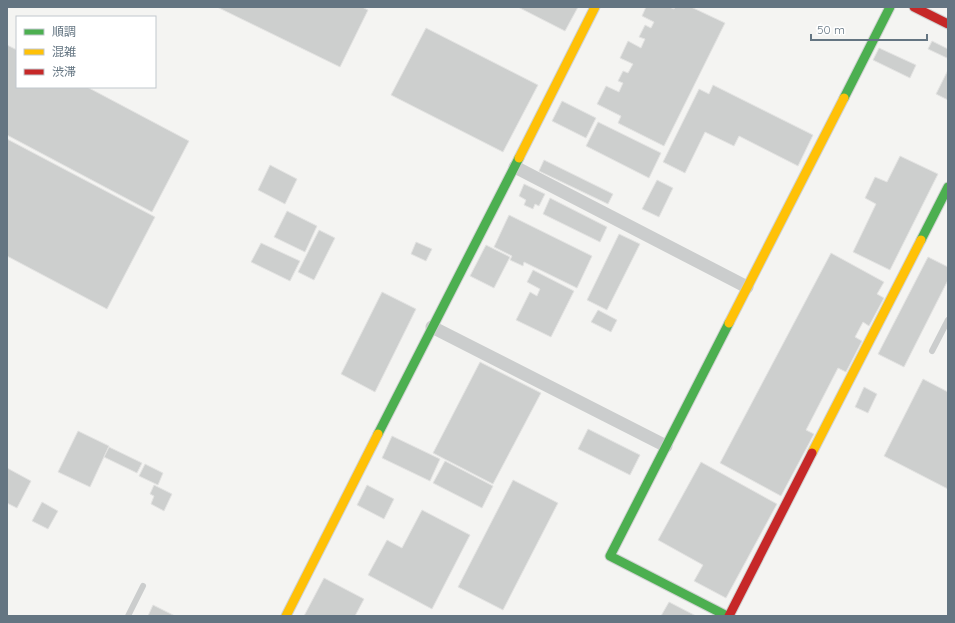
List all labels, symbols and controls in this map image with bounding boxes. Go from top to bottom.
legend [16,16,156,88]
scale bar [811,16,927,42]
text: 50 m [817,22,845,37]
text: 順調 [52,24,76,39]
text: 混雑 [52,44,76,59]
text: 渋滞 [52,64,76,79]

